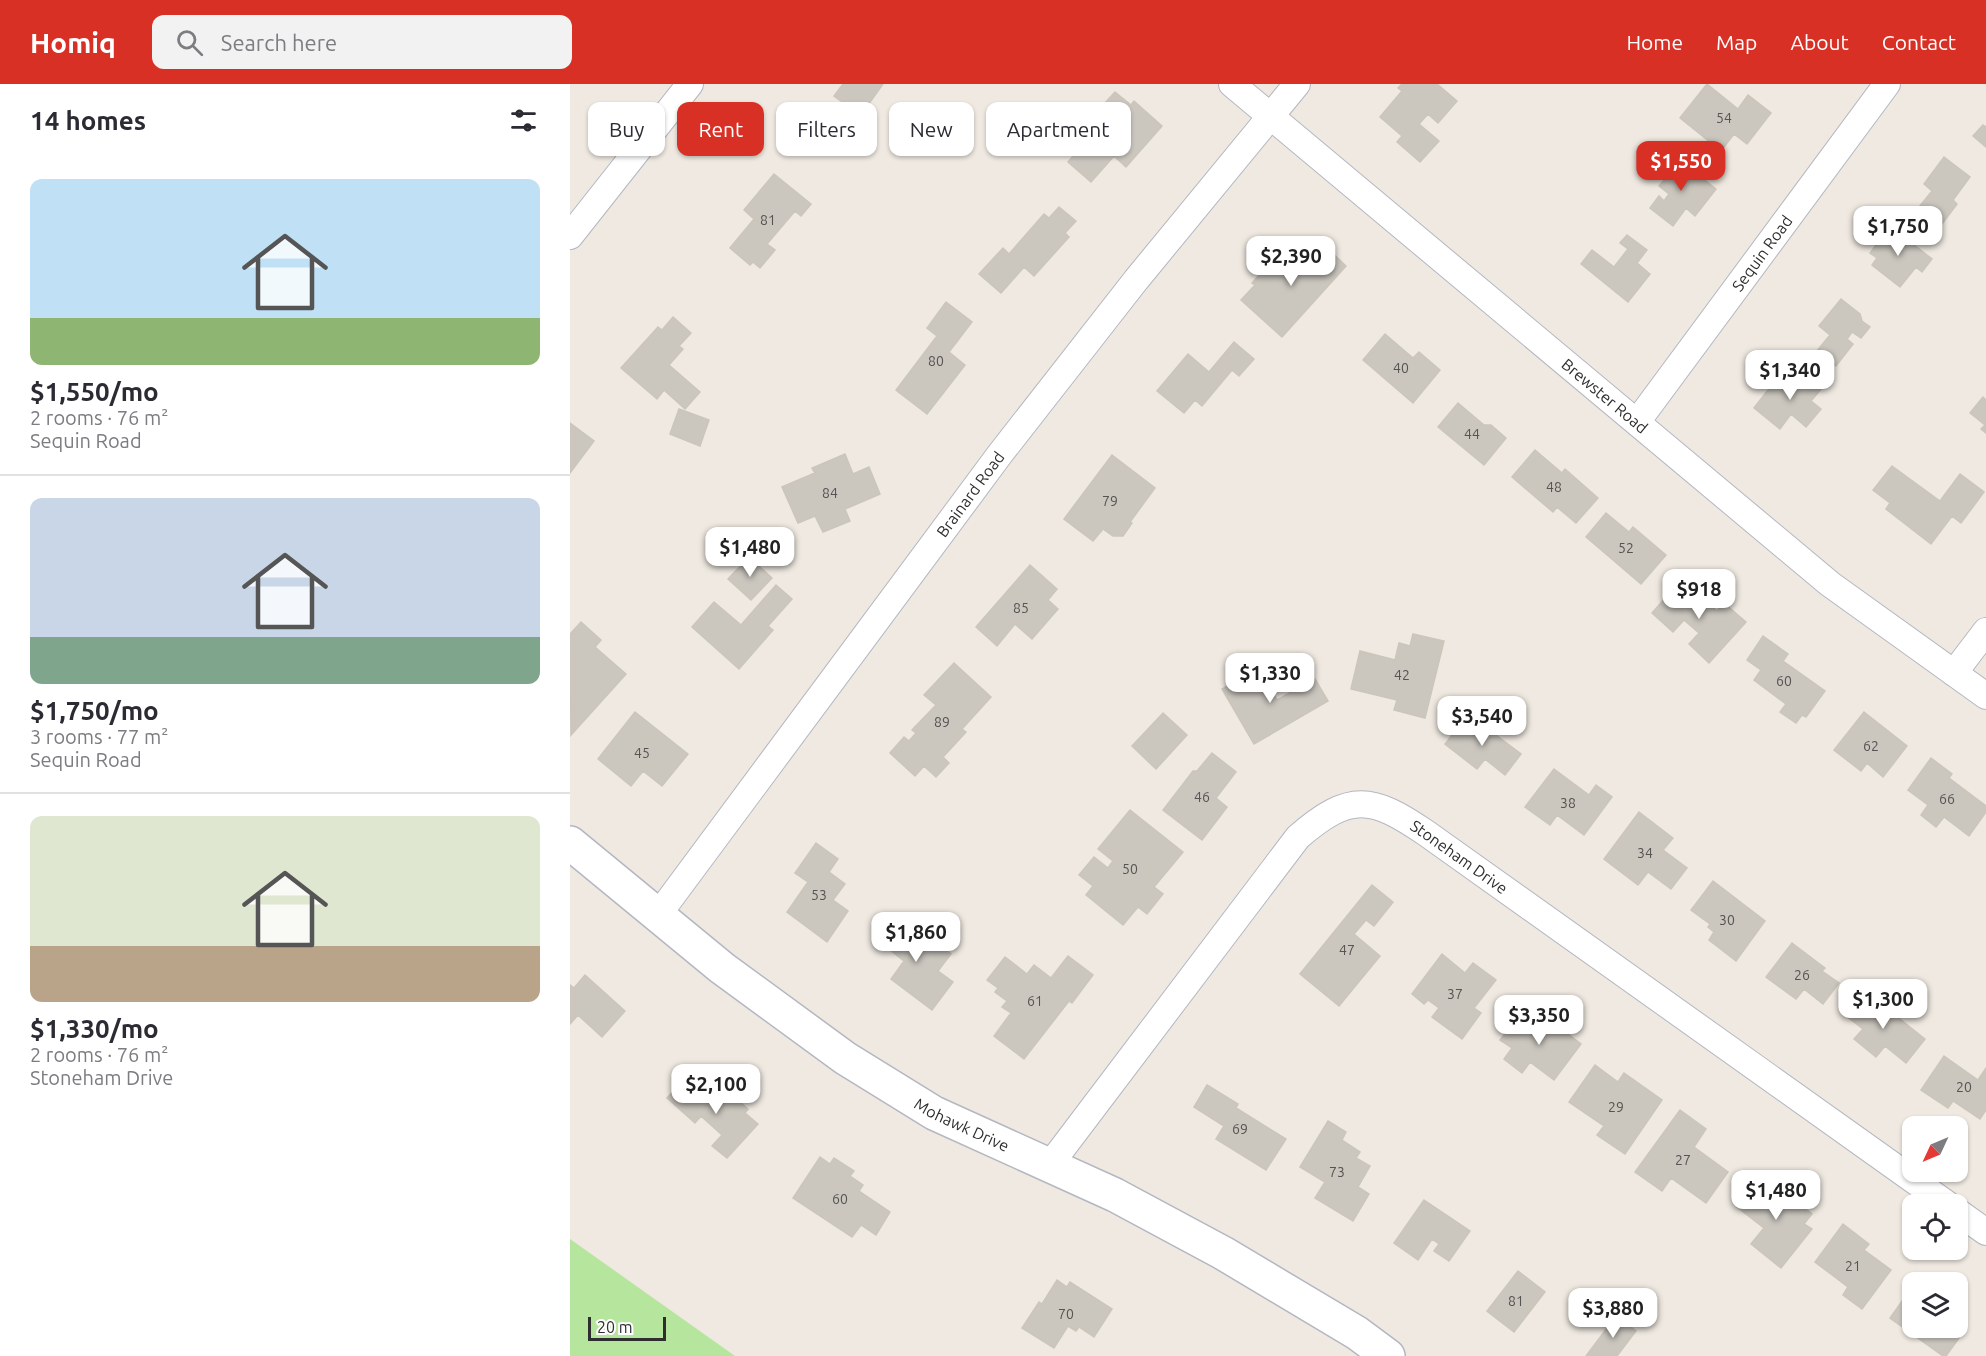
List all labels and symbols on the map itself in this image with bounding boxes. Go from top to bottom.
house number: 54 [1716,110,1732,126]
pin: $1,550 [1632,141,1730,192]
pin: $1,750 [1849,206,1947,257]
house number: 81 [760,212,776,228]
street label: Sequin Road [1728,212,1796,294]
pin: $2,390 [1242,236,1340,287]
pin: $1,340 [1741,350,1839,401]
house number: 80 [928,353,944,369]
street label: Brewster Road [1558,355,1651,437]
house number: 40 [1393,360,1409,376]
house number: 44 [1464,426,1480,442]
street label: Brainard Road [933,448,1008,540]
house number: 48 [1546,479,1562,495]
house number: 84 [822,485,838,501]
house number: 79 [1102,493,1118,509]
pin: $1,480 [701,527,799,578]
house number: 52 [1618,540,1634,556]
pin: $918 [1663,569,1735,620]
house number: 85 [1013,600,1029,616]
pin: $1,330 [1221,653,1319,704]
house number: 42 [1394,667,1410,683]
house number: 60 [1776,673,1792,689]
pin: $3,540 [1433,696,1531,747]
house number: 89 [934,714,950,730]
house number: 62 [1863,738,1879,754]
house number: 45 [634,745,650,761]
house number: 46 [1194,789,1210,805]
house number: 66 [1939,791,1955,807]
house number: 38 [1560,795,1576,811]
street label: Stoneham Drive [1407,816,1511,897]
house number: 34 [1637,845,1653,861]
house number: 50 [1122,861,1138,877]
house number: 53 [811,887,827,903]
pin: $1,860 [867,912,965,963]
house number: 30 [1719,912,1735,928]
house number: 47 [1339,942,1355,958]
house number: 26 [1794,967,1810,983]
pin: $1,300 [1834,979,1932,1030]
house number: 37 [1447,986,1463,1002]
house number: 61 [1027,993,1043,1009]
pin: $3,350 [1490,995,1588,1046]
pin: $2,100 [667,1064,765,1115]
house number: 20 [1956,1079,1972,1095]
street label: Mohawk Drive [911,1094,1012,1155]
house number: 29 [1608,1099,1624,1115]
north arrow [1902,1116,1968,1182]
house number: 69 [1232,1121,1248,1137]
house number: 27 [1675,1152,1691,1168]
house number: 73 [1329,1164,1345,1180]
pin: $1,480 [1727,1170,1825,1221]
house number: 60 [832,1191,848,1207]
house number: 21 [1845,1258,1861,1274]
pin: $3,880 [1564,1288,1662,1339]
house number: 81 [1508,1293,1524,1309]
house number: 70 [1058,1306,1074,1322]
scale bar [588,1314,666,1342]

